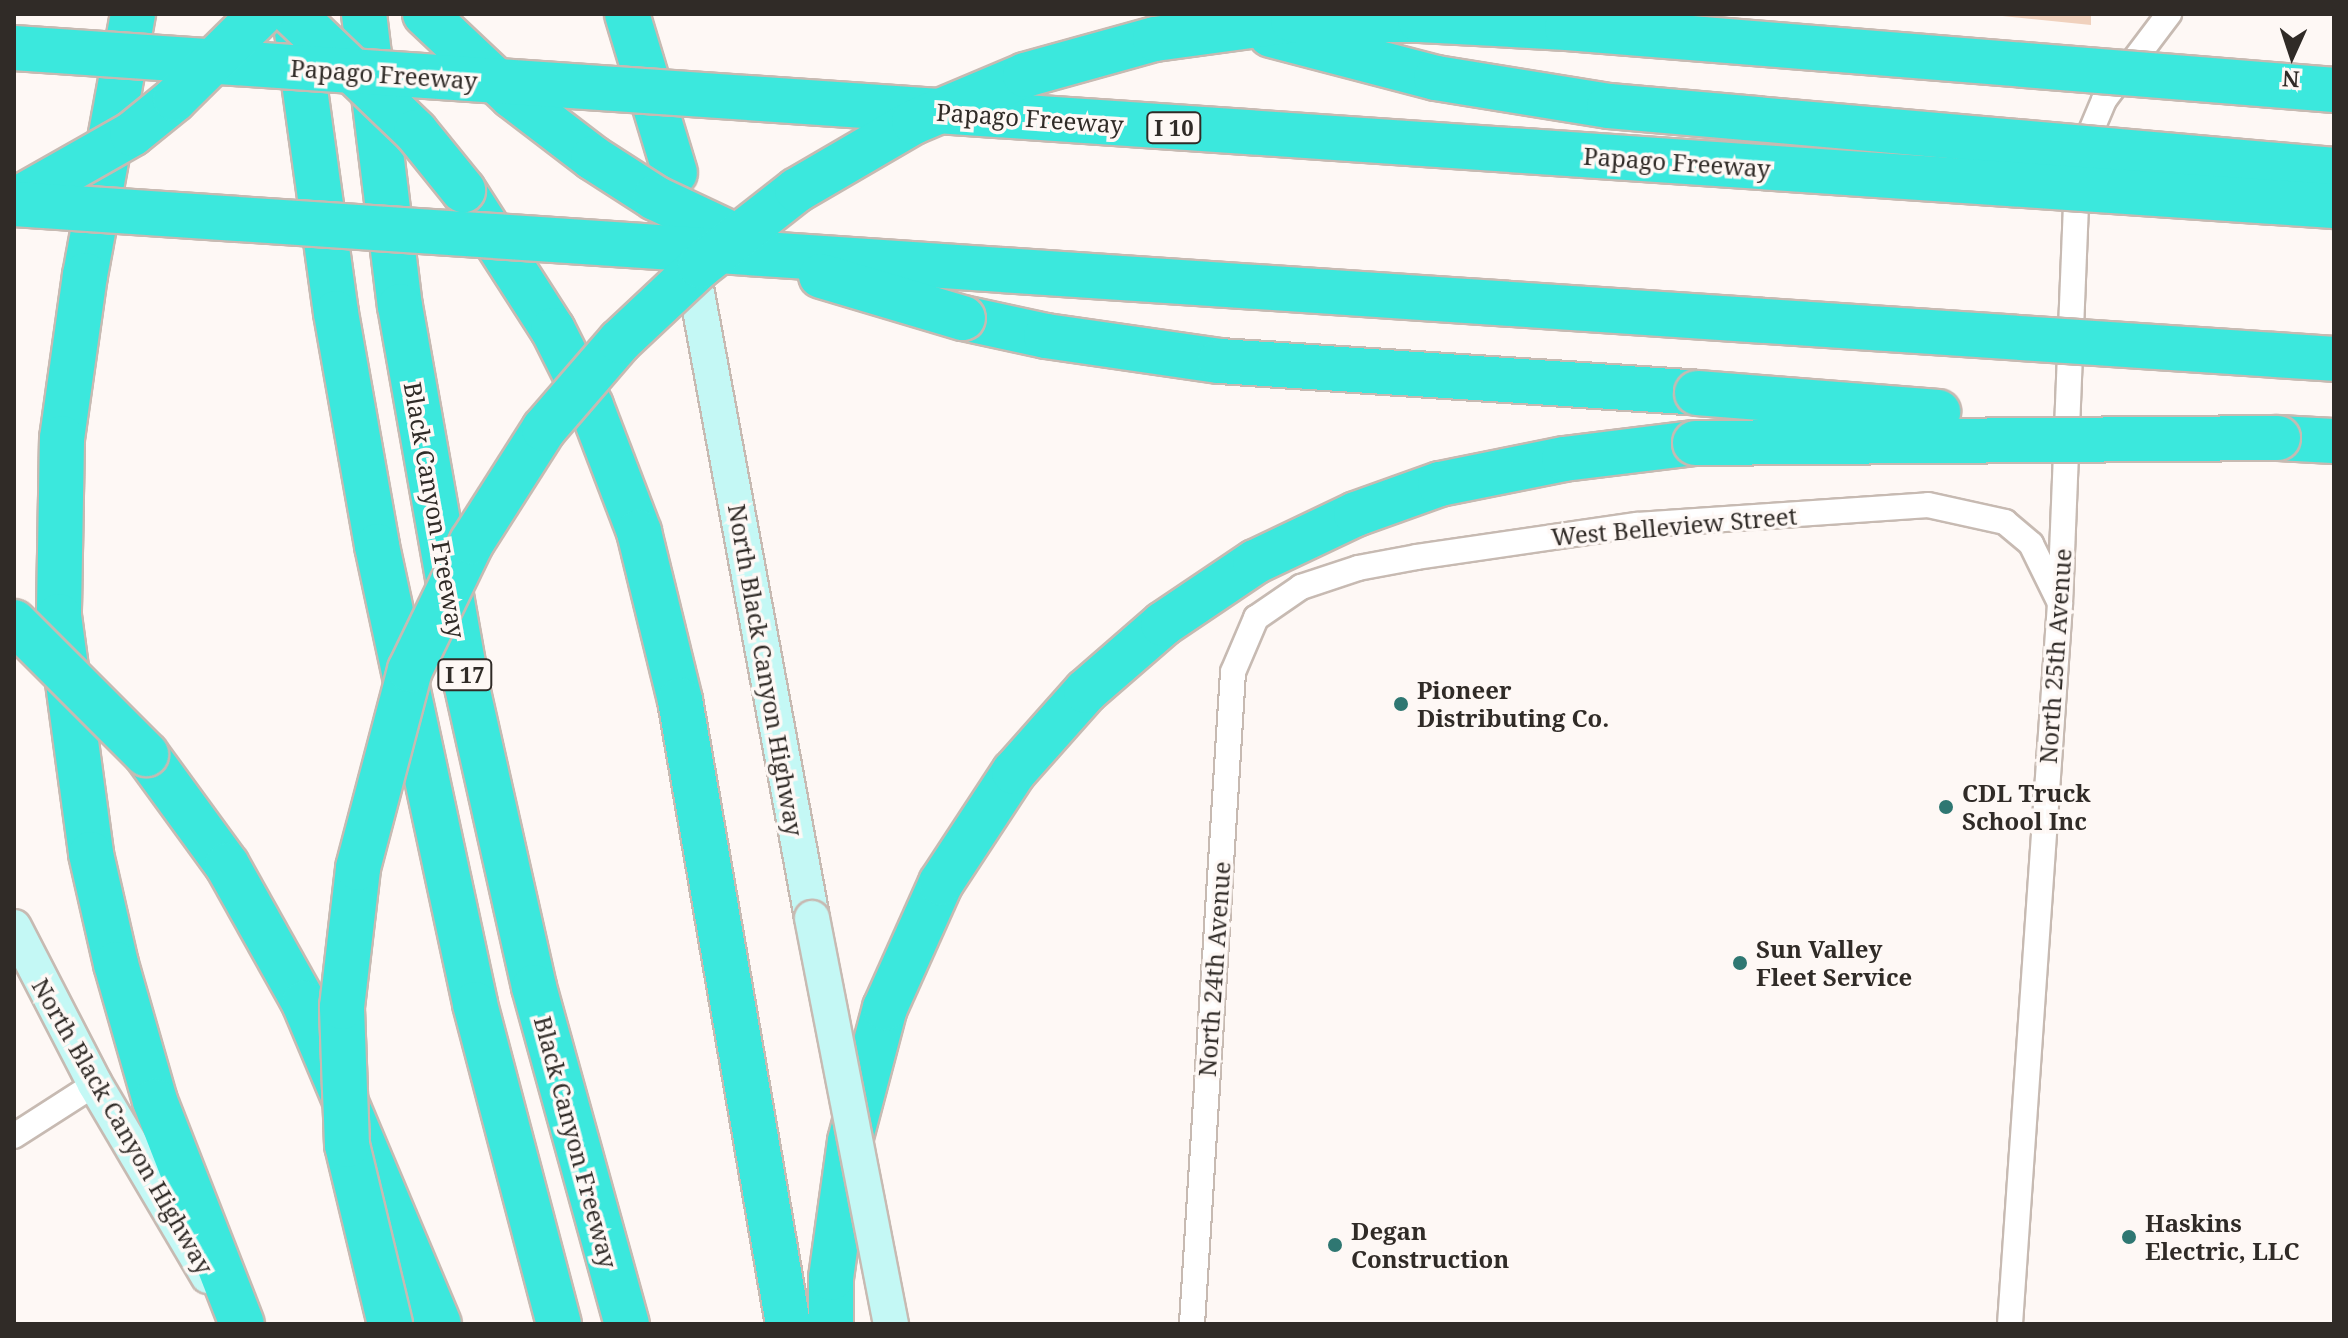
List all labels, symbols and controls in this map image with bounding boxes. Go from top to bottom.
north arrow [2252,16,2332,96]
street label: Papago Freeway [289,53,479,95]
text: N [2281,65,2300,95]
street label: Papago Freeway [935,97,1125,139]
road number: I 10 [1146,110,1202,146]
street label: Papago Freeway [1582,141,1772,183]
street label: Black Canyon Freeway [398,380,472,640]
street label: West Belleview Street [1550,501,1798,551]
street label: North Black Canyon Highway [723,502,809,838]
street label: North 25th Avenue [2033,547,2077,765]
road number: I 17 [437,657,493,693]
place label: Pioneer Distributing Co. [1417,676,1609,732]
marker: Pioneer Distributing Co. [1392,695,1410,713]
place label: CDL Truck School Inc [1962,779,2091,835]
marker: CDL Truck School Inc [1937,798,1955,816]
street label: North 24th Avenue [1192,860,1236,1078]
place label: Sun Valley Fleet Service [1756,935,1912,991]
marker: Sun Valley Fleet Service [1731,954,1749,972]
street label: North Black Canyon Highway [26,973,220,1279]
street label: Black Canyon Freeway [529,1013,623,1271]
place label: Haskins Electric, LLC [2145,1209,2300,1265]
place label: Degan Construction [1351,1217,1509,1273]
marker: Haskins Electric, LLC [2120,1228,2138,1246]
marker: Degan Construction [1326,1236,1344,1254]

